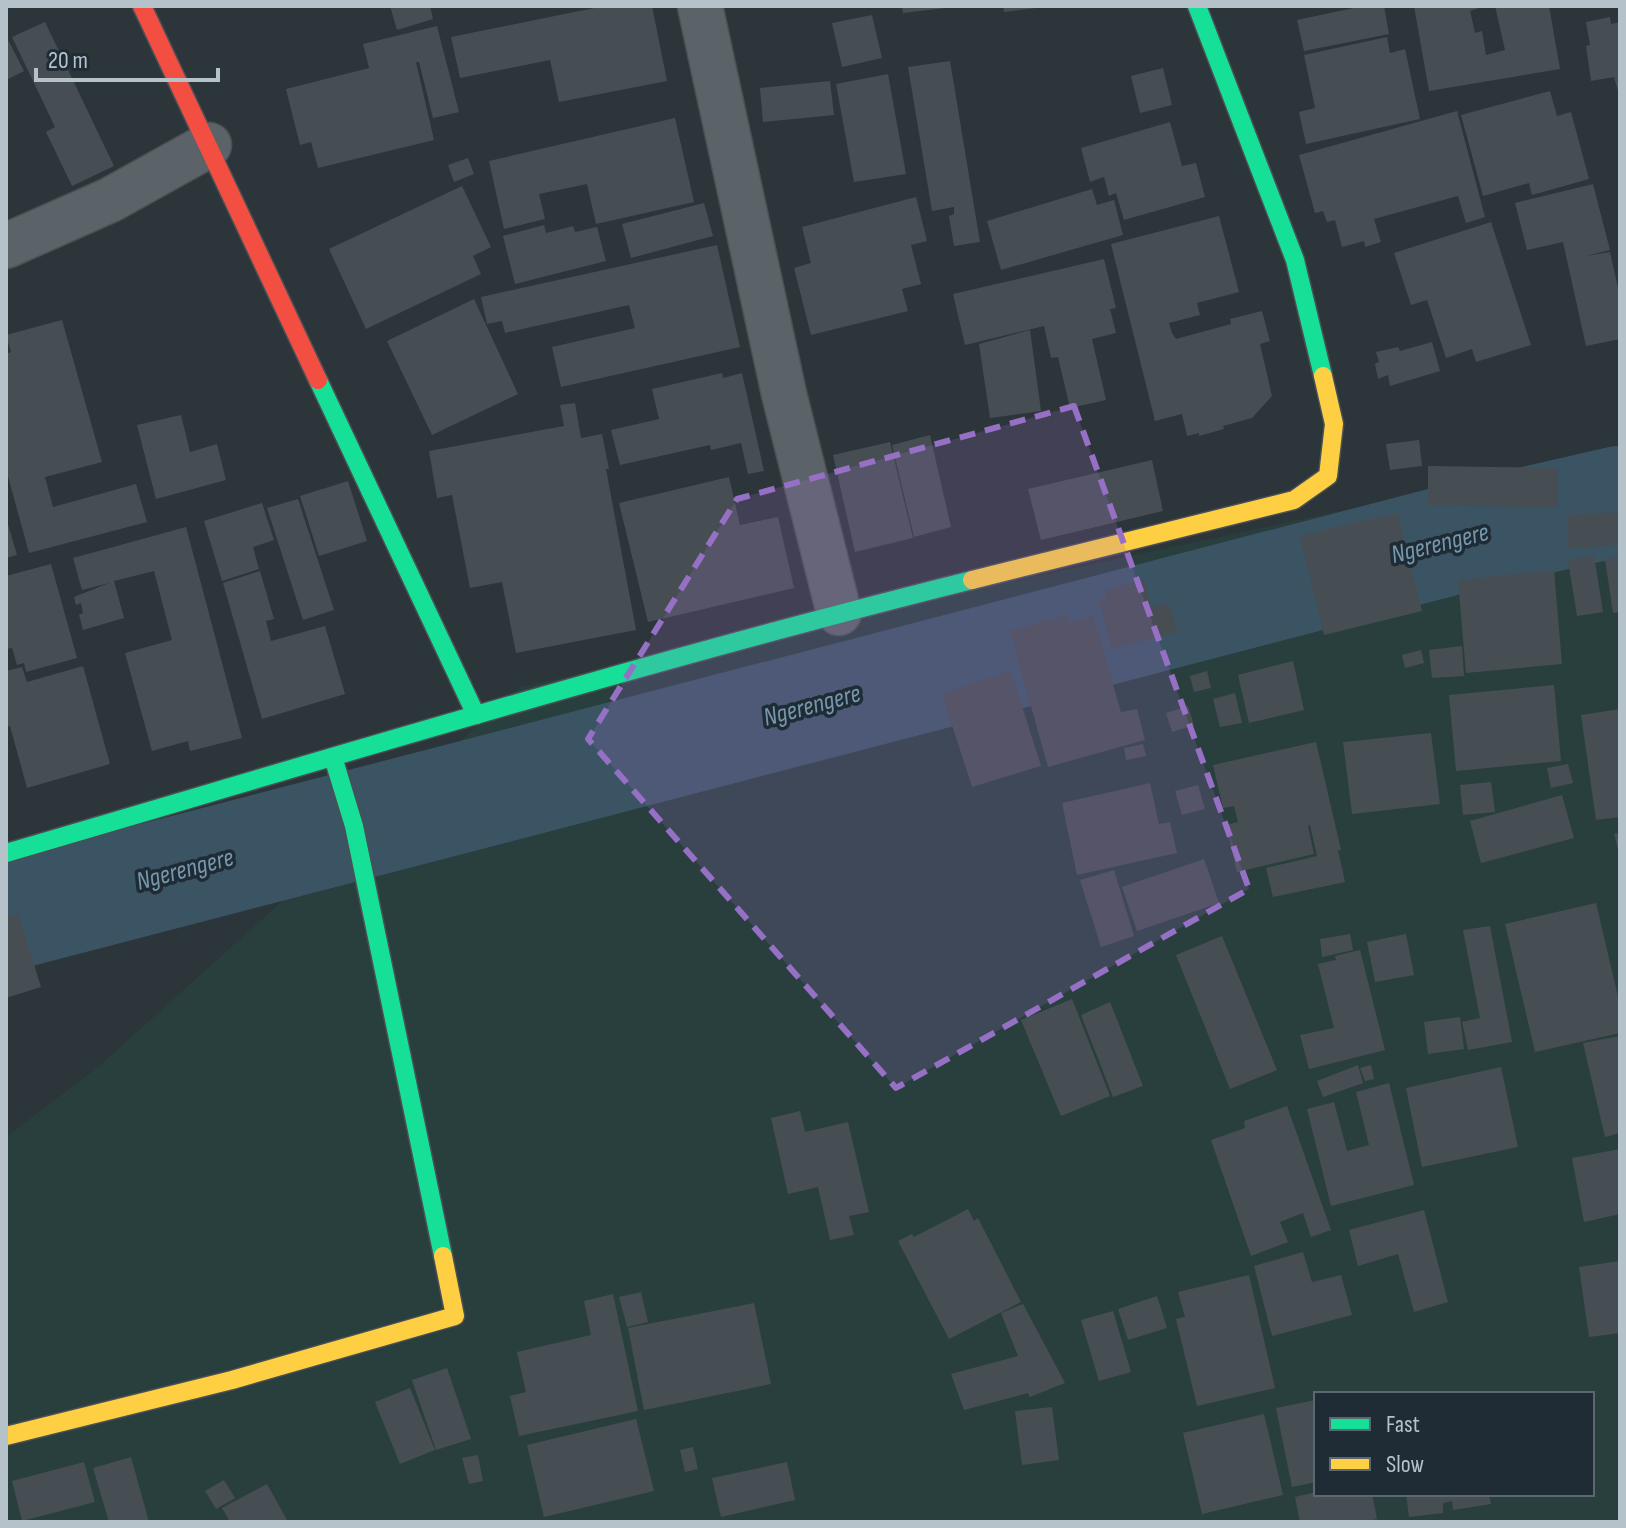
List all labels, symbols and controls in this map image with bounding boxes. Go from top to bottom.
scale bar [36,32,218,82]
text: 20 m [48,46,88,75]
water label: Ngerengere [1388,517,1492,571]
water label: Ngerengere [760,678,864,734]
water label: Ngerengere [133,842,237,898]
legend [1314,1392,1594,1496]
text: Fast [1386,1410,1420,1439]
text: Slow [1386,1450,1424,1479]

